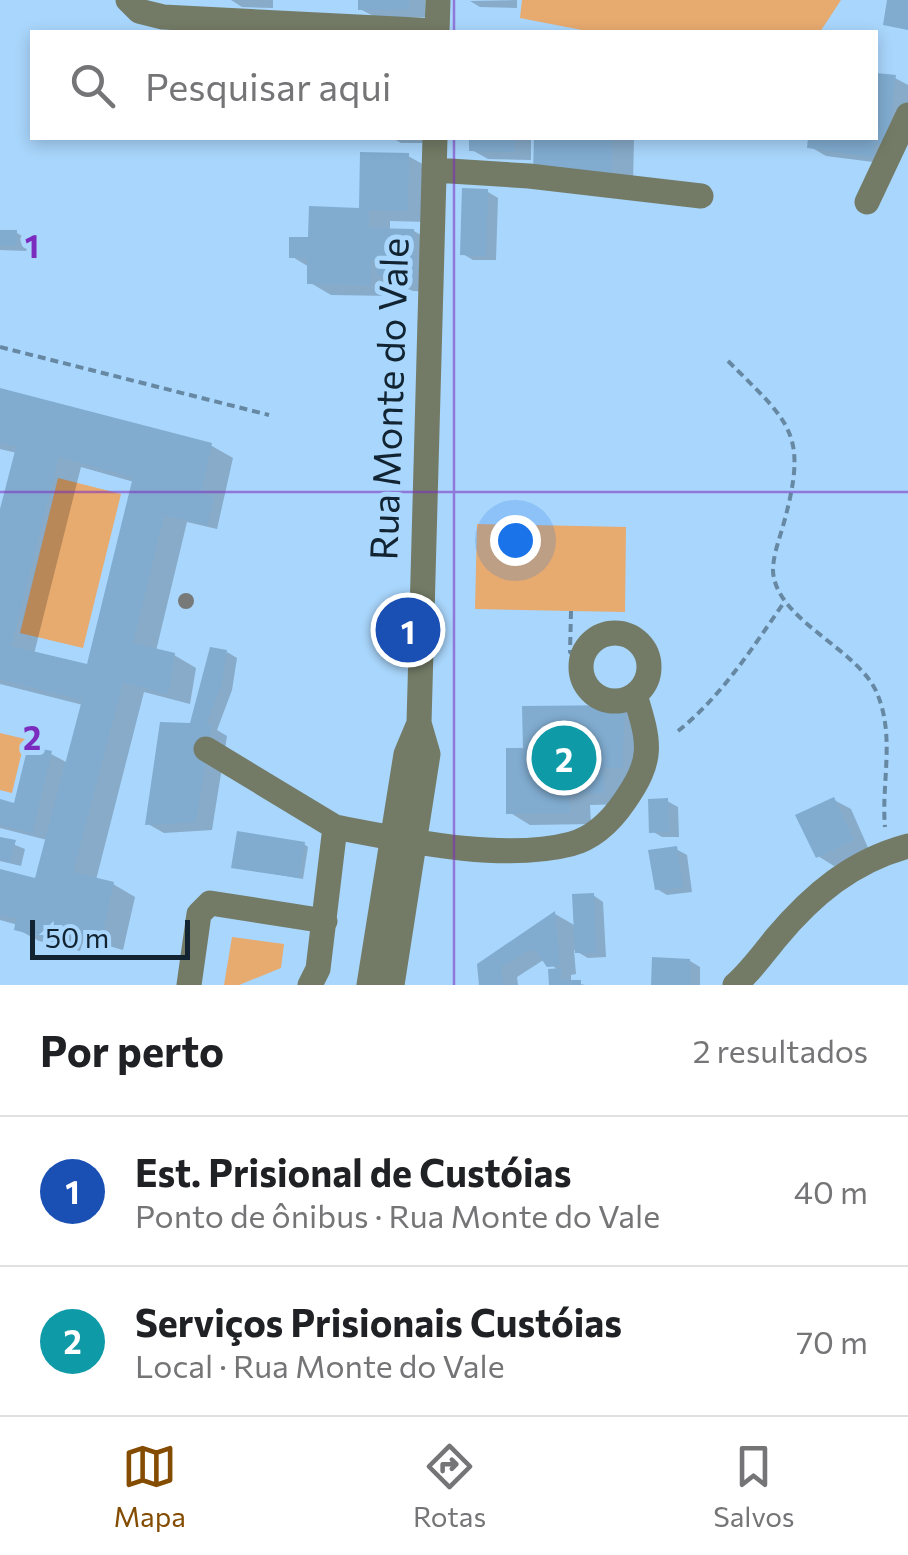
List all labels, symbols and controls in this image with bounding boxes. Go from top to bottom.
search box [30,30,878,140]
icon: search [65,58,120,113]
text: Pesquisar aqui [145,62,391,109]
text: 1 [25,225,39,265]
street label: Rua Monte do Vale [358,237,417,561]
your location [490,515,541,566]
pin: 1 [376,592,440,668]
text: 2 [23,717,41,757]
pin: 2 [532,720,596,796]
scale bar [30,915,190,960]
text: 50 m [45,920,109,954]
text: Por perto [40,1024,224,1076]
text: 2 resultados [693,1030,868,1070]
text: Est. Prisional de Custóias [135,1148,571,1195]
text: 1 [65,1171,80,1211]
text: 40 m [794,1171,868,1211]
text: Ponto de ônibus · Rua Monte do Vale [135,1195,660,1235]
text: Serviços Prisionais Custóias [135,1298,622,1345]
text: 2 [63,1321,82,1361]
text: 70 m [796,1321,868,1361]
text: Local · Rua Monte do Vale [135,1345,505,1385]
tab: Mapa [114,1439,186,1533]
tab: Rotas [413,1439,486,1533]
tab: Salvos [713,1439,794,1533]

